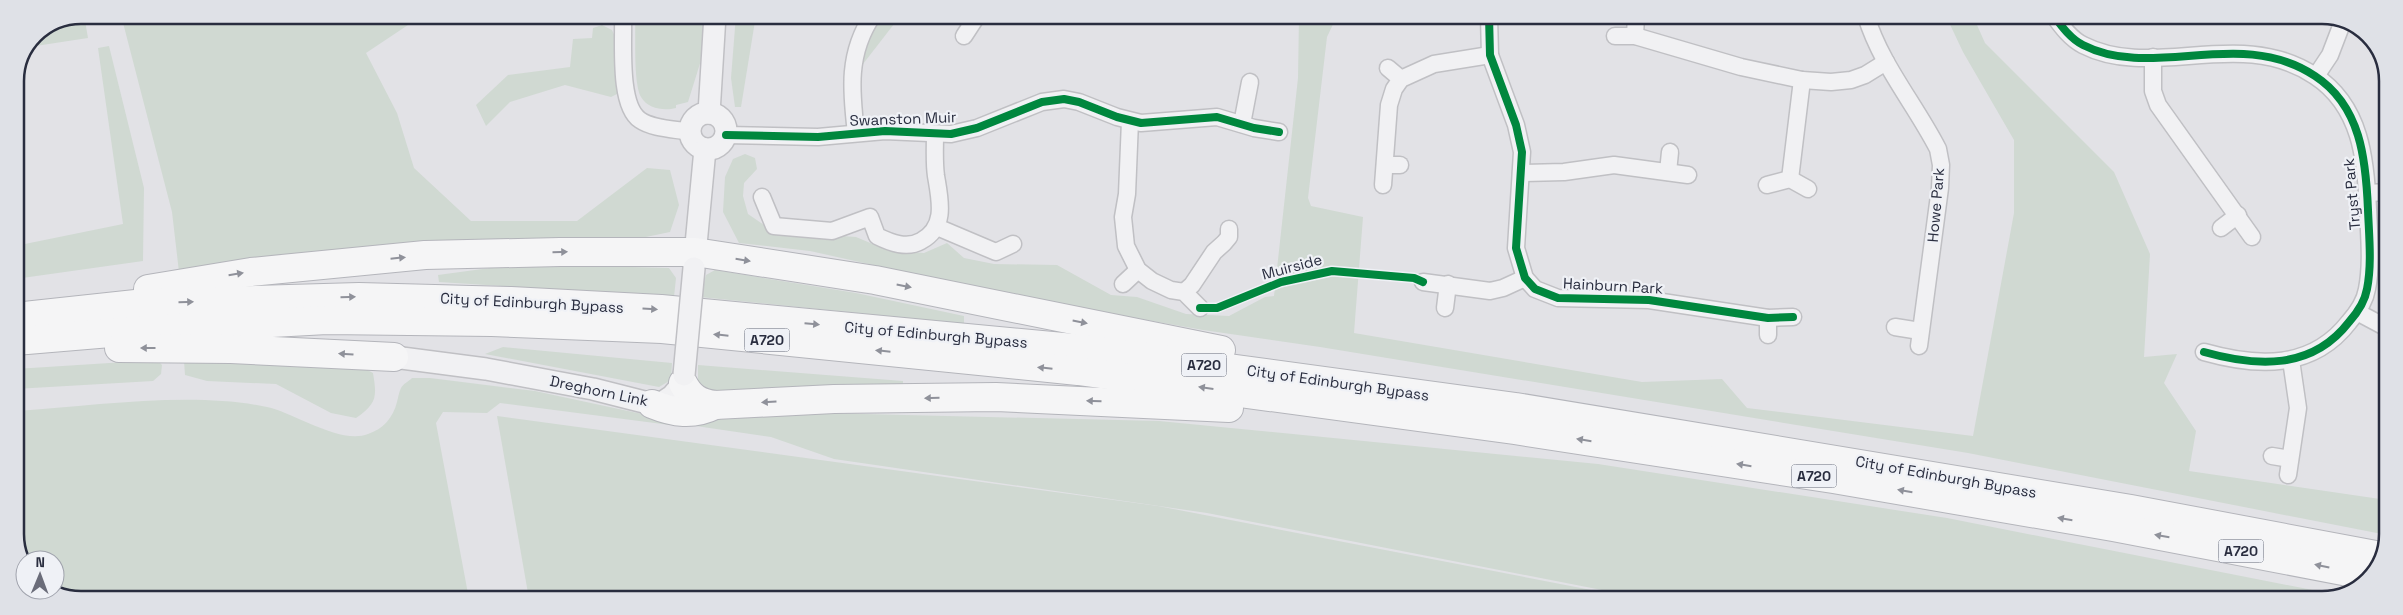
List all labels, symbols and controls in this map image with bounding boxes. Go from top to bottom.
street label: Swanston Muir [849,107,957,130]
street label: Tryst Park [2339,157,2364,231]
street label: Howe Park [1923,167,1948,243]
one-way arrow [552,248,568,256]
street label: Muirside [1260,249,1324,284]
one-way arrow [390,254,406,262]
one-way arrow [736,256,752,264]
one-way arrow [229,270,245,278]
street label: Hainburn Park [1563,273,1663,298]
one-way arrow [896,282,911,290]
street label: City of Edinburgh Bypass [440,288,624,317]
one-way arrow [340,293,356,301]
one-way arrow [178,298,194,306]
one-way arrow [643,305,659,313]
street label: City of Edinburgh Bypass [844,317,1028,352]
one-way arrow [1073,318,1089,326]
one-way arrow [804,320,820,328]
road number: A720 [744,328,790,352]
one-way arrow [713,331,729,339]
one-way arrow [140,344,156,352]
one-way arrow [875,347,891,355]
one-way arrow [338,350,354,358]
road number: A720 [1182,354,1226,376]
street label: City of Edinburgh Bypass [1246,360,1430,405]
one-way arrow [1037,364,1053,372]
street label: Dreghorn Link [548,371,650,410]
one-way arrow [1198,384,1214,392]
one-way arrow [923,394,939,402]
one-way arrow [1086,397,1102,405]
one-way arrow [761,399,777,407]
one-way arrow [1575,436,1591,444]
street label: City of Edinburgh Bypass [1854,451,2038,502]
one-way arrow [1736,461,1752,469]
road number: A720 [1792,464,1836,488]
one-way arrow [1896,487,1912,495]
one-way arrow [2056,514,2072,522]
one-way arrow [2154,532,2169,540]
road number: A720 [2218,540,2264,562]
north arrow [15,550,65,600]
text: N [35,553,45,571]
one-way arrow [2314,562,2329,570]

